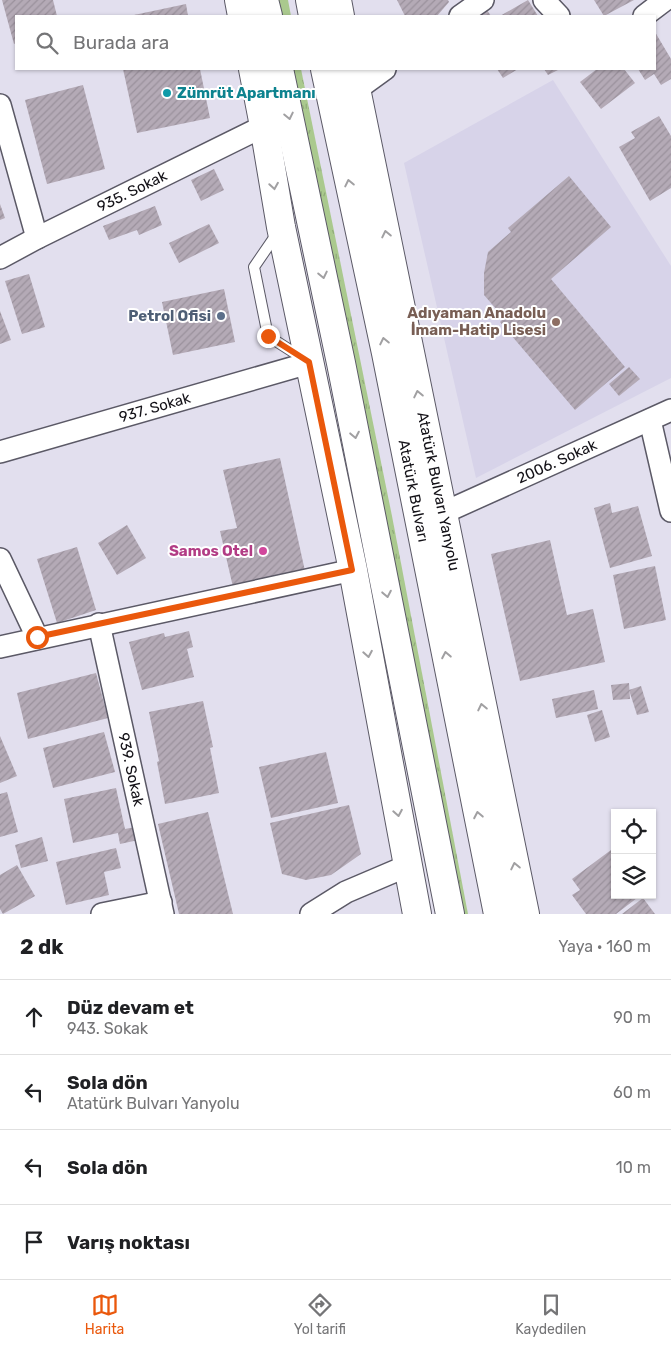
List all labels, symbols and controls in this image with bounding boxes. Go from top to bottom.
search box [15,15,656,70]
icon: search [33,29,61,57]
text: Burada ara [73,31,169,54]
place label: Zümrüt Apartmanı [177,84,316,102]
marker: Zümrüt Apartmanı [161,87,173,99]
one-way arrow [283,112,294,121]
street label: 935. Sokak [94,166,170,216]
one-way arrow [344,178,355,187]
one-way arrow [269,181,279,190]
one-way arrow [381,230,391,239]
one-way arrow [317,271,327,280]
place label: Adıyaman Anadolu İmam-Hatip Lisesi [407,304,546,339]
place label: Petrol Ofisi [128,307,211,325]
marker: Petrol Ofisi [215,310,227,322]
marker: Adıyaman Anadolu İmam-Hatip Lisesi [550,316,562,328]
route end [257,325,280,348]
one-way arrow [379,337,389,346]
street label: 937. Sokak [117,389,193,426]
one-way arrow [413,389,424,398]
street label: Atatürk Bulvarı Yanyolu [413,410,464,572]
one-way arrow [350,430,360,439]
street label: 2006. Sokak [514,436,600,487]
street label: Atatürk Bulvarı [395,438,433,544]
place label: Samos Otel [169,542,253,560]
marker: Samos Otel [257,545,269,557]
one-way arrow [381,590,392,598]
route start [26,626,49,649]
one-way arrow [362,649,373,658]
one-way arrow [441,651,452,660]
one-way arrow [478,703,488,711]
street label: 939. Sokak [114,731,148,808]
one-way arrow [392,809,402,818]
map controls [611,809,656,899]
button: locate [611,809,656,854]
one-way arrow [473,810,483,819]
button: layers [611,854,656,899]
one-way arrow [510,862,521,871]
text: 2 dk [20,934,64,959]
text: Yaya · 160 m [558,937,651,956]
text: Düz devam et [67,996,194,1019]
icon: ahead [20,1003,48,1031]
text: 90 m [613,1008,651,1027]
text: 943. Sokak [67,1019,148,1038]
text: Sola dön [67,1071,148,1094]
icon: left [20,1078,48,1106]
text: 60 m [613,1083,651,1102]
text: Atatürk Bulvarı Yanyolu [67,1094,240,1113]
icon: left [20,1153,48,1181]
text: Sola dön [67,1156,148,1179]
text: 10 m [616,1158,651,1177]
icon: arrive [20,1228,48,1256]
text: Varış noktası [67,1231,190,1254]
tab: Harita [85,1291,124,1338]
tab: Yol tarifi [294,1291,346,1338]
tab: Kaydedilen [515,1291,586,1338]

